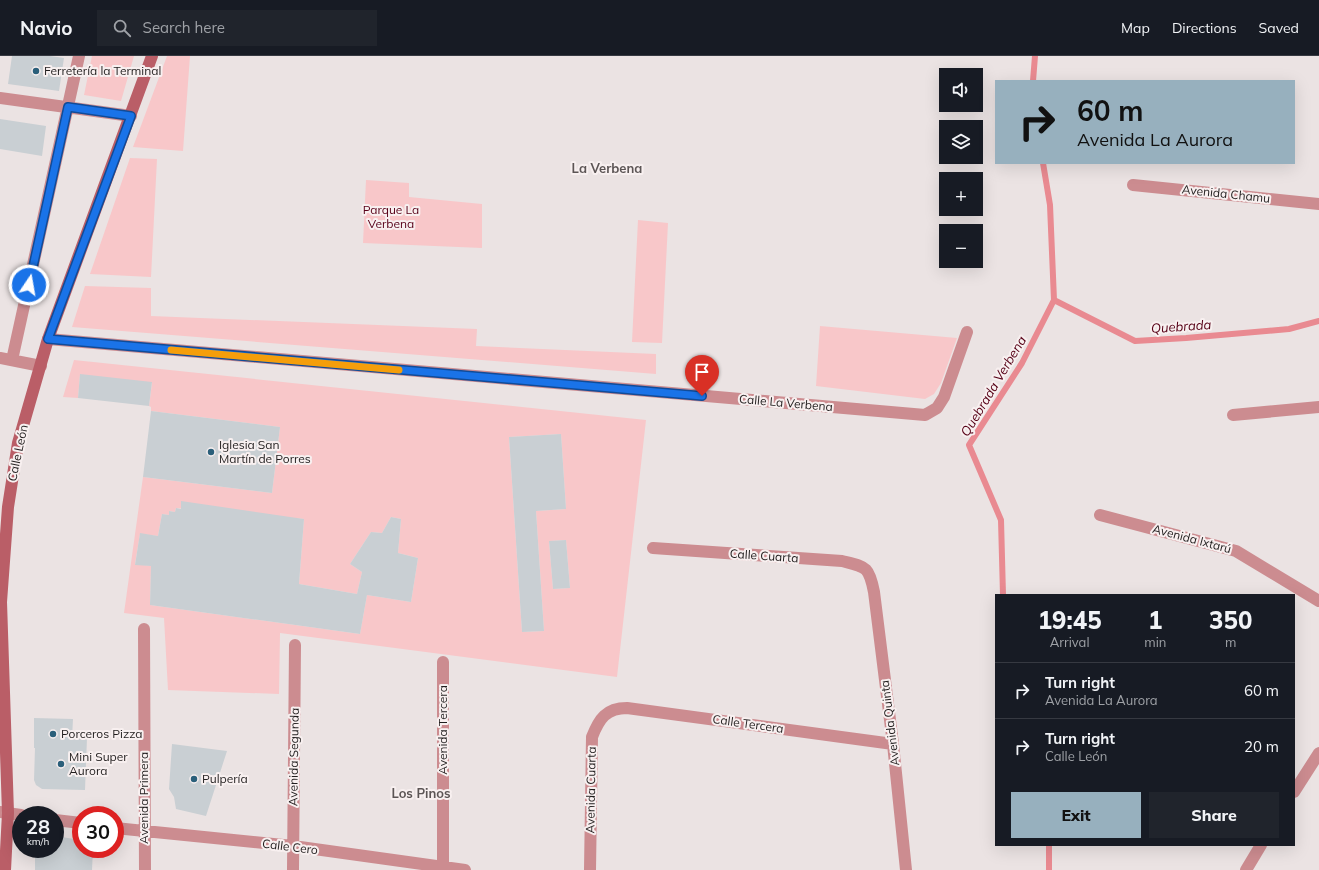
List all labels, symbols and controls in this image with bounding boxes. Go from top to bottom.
search box [97,10,377,46]
text: Navio [20,16,73,40]
icon: search [111,17,133,39]
text: Search here [143,18,225,37]
text: Map [1121,19,1150,37]
text: Directions [1172,19,1237,37]
text: Saved [1259,19,1299,37]
place label: Ferretería la Terminal [44,63,161,78]
marker: Ferretería la Terminal [31,66,41,76]
map controls [939,68,983,268]
button: sound [939,68,983,112]
text: 60 m [1077,93,1143,128]
icon: right [1011,96,1063,148]
button: layers [939,120,983,164]
text: Avenida La Aurora [1077,128,1233,151]
district label: La Verbena [572,160,642,176]
button: + [939,172,983,216]
street label: Avenida Chamu [1181,181,1271,206]
park label: Parque La Verbena [363,202,419,231]
button: − [939,224,983,268]
position arrow [8,264,50,306]
water label: Quebrada [1150,316,1212,336]
water label: Quebrada Verbena [957,333,1029,439]
pin [685,355,719,396]
icon: arrive [691,361,713,383]
street label: Calle La Verbena [739,391,834,414]
street label: Calle León [4,423,31,483]
place label: Iglesia San Martín de Porres [219,437,311,466]
marker: Iglesia San Martín de Porres [206,447,216,457]
street label: Avenida Ixtarú [1151,521,1233,556]
street label: Calle Cuarta [729,546,799,565]
text: 19:45 [1038,605,1102,635]
text: 1 [1148,605,1163,635]
text: 350 [1209,605,1252,635]
text: Arrival [1050,634,1090,650]
text: min [1144,634,1166,650]
text: m [1225,634,1236,650]
text: Turn right [1045,673,1115,692]
street label: Avenida Quinta [877,679,902,767]
icon: right [1011,680,1033,702]
text: 60 m [1244,681,1279,700]
street label: Avenida Tercera [435,685,450,775]
text: Avenida La Aurora [1045,692,1158,708]
street label: Avenida Segunda [285,708,302,806]
street label: Calle Tercera [712,711,785,736]
place label: Porceros Pizza [61,726,143,741]
marker: Porceros Pizza [48,729,58,739]
text: Turn right [1045,729,1115,748]
icon: right [1011,736,1033,758]
text: 20 m [1244,737,1279,756]
street label: Avenida Cuarta [582,746,599,834]
text: Calle León [1045,748,1107,764]
place label: Mini Super Aurora [69,749,128,778]
street label: Avenida Primera [136,752,151,844]
marker: Mini Super Aurora [56,759,66,769]
place label: Pulpería [202,771,248,786]
marker: Pulpería [189,774,199,784]
district label: Los Pinos [391,785,451,801]
button: Exit [1011,792,1141,838]
button: Share [1149,792,1279,838]
speed limit sign: 30 [72,806,124,858]
text: 28 [26,814,50,839]
text: km/h [27,835,49,848]
street label: Calle Cero [261,836,319,857]

